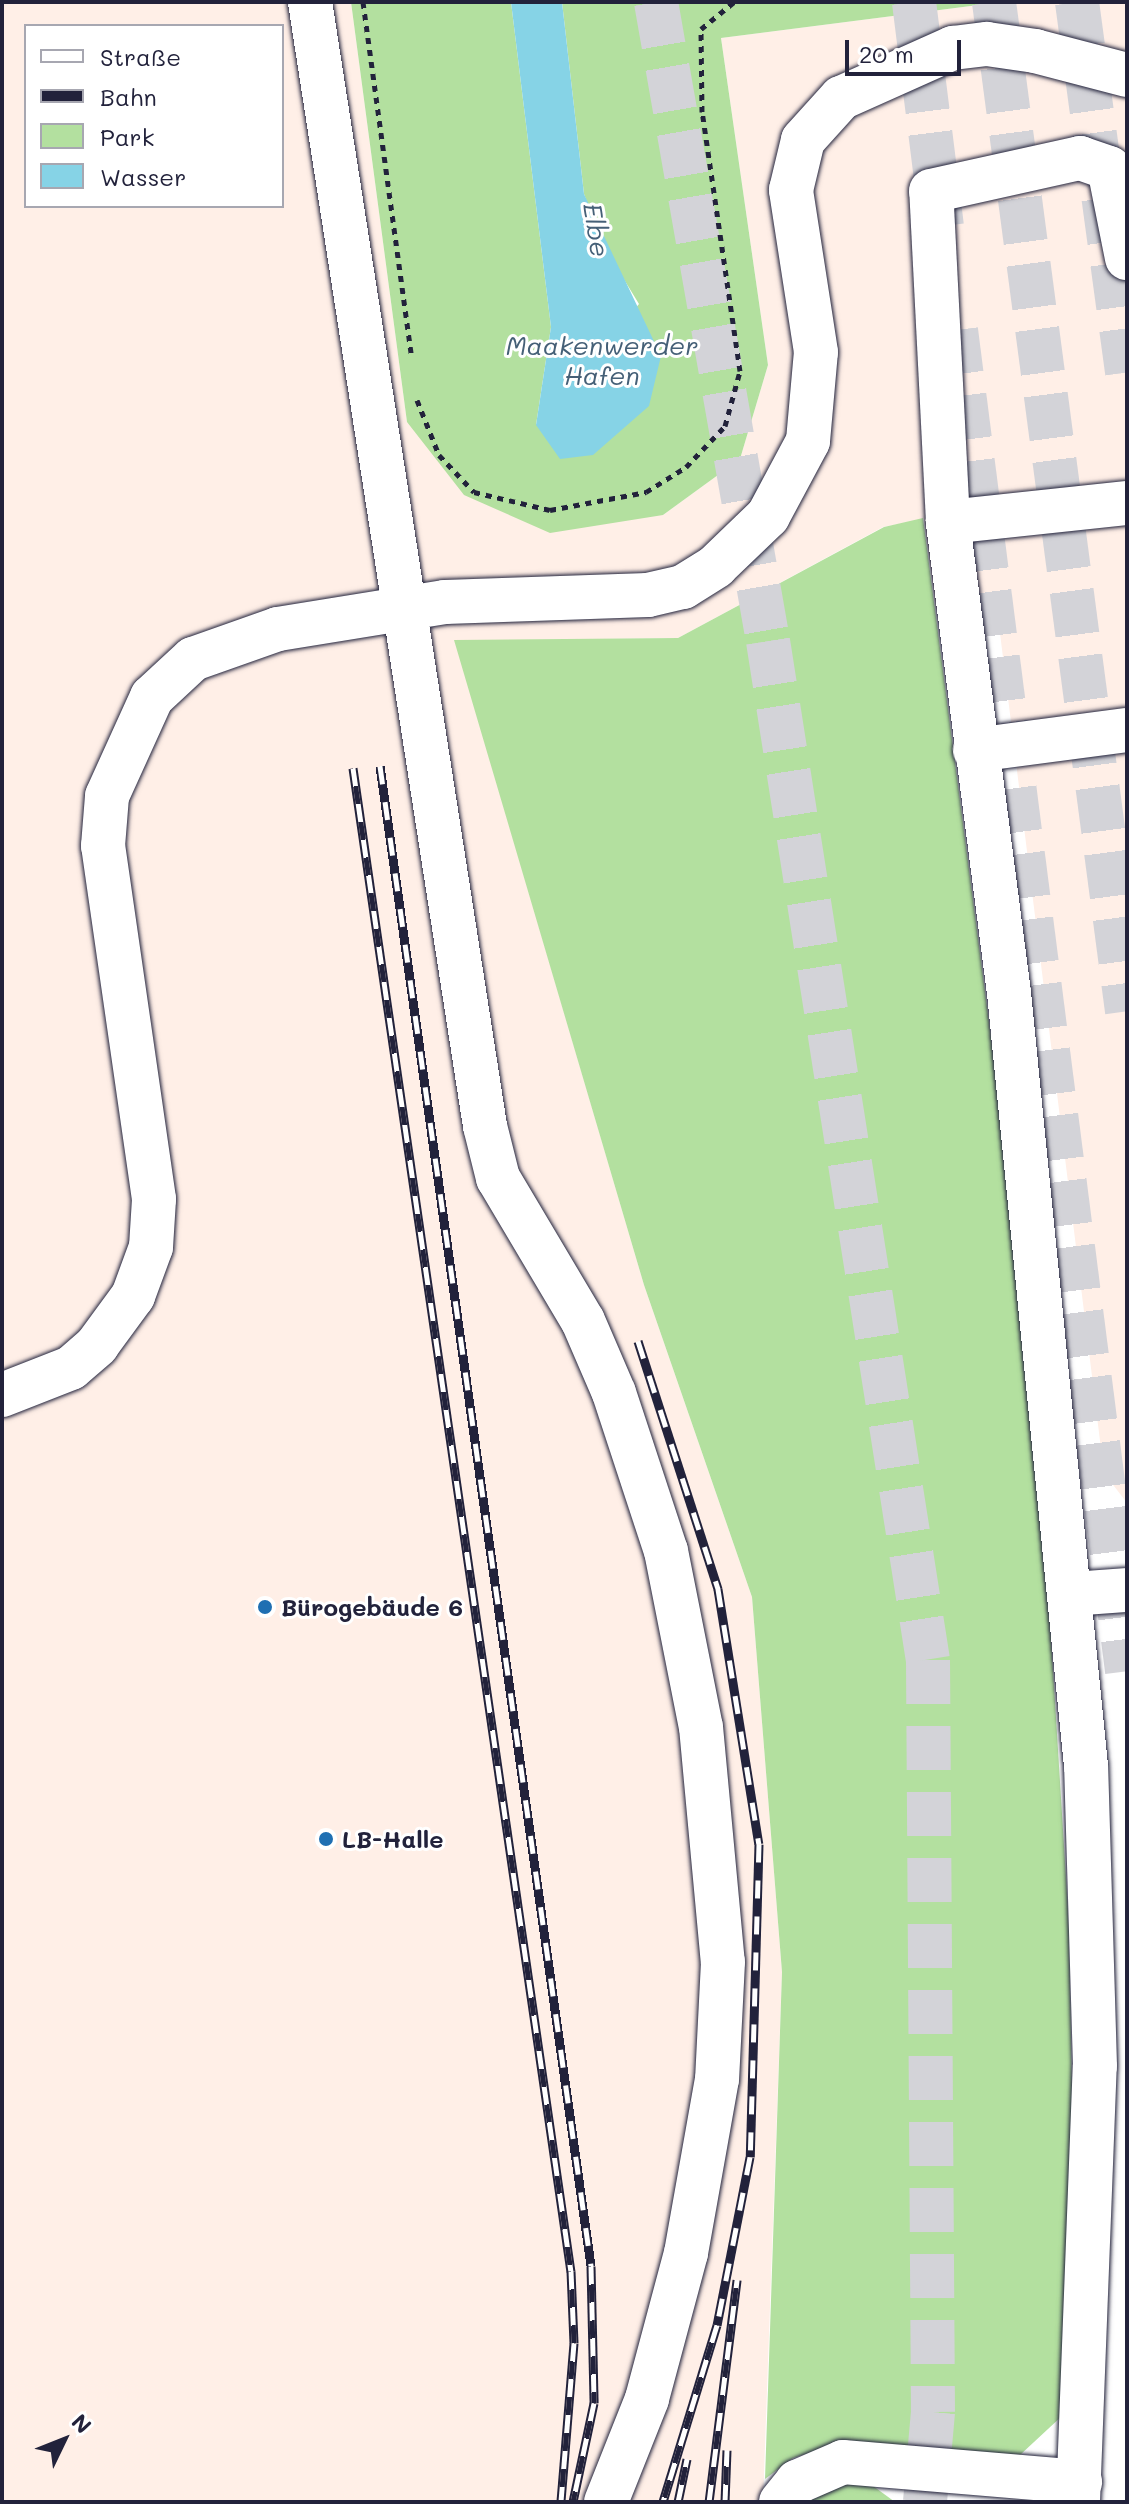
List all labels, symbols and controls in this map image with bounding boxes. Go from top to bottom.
legend [24,24,284,208]
scale bar [849,24,965,74]
text: 20 m [859,38,914,69]
text: Straße [100,41,181,72]
text: Bahn [100,81,157,112]
text: Park [100,121,154,152]
text: Wasser [100,161,186,192]
water label: Elbe [576,201,616,259]
water label: Maakenwerder Hafen [506,330,698,392]
place label: Bürogebäude 6 [281,1593,463,1621]
marker: Bürogebäude 6 [256,1598,274,1616]
place label: LB-Halle [342,1825,444,1853]
marker: LB-Halle [317,1830,335,1848]
north arrow [24,2400,104,2480]
text: N [66,2407,98,2439]

